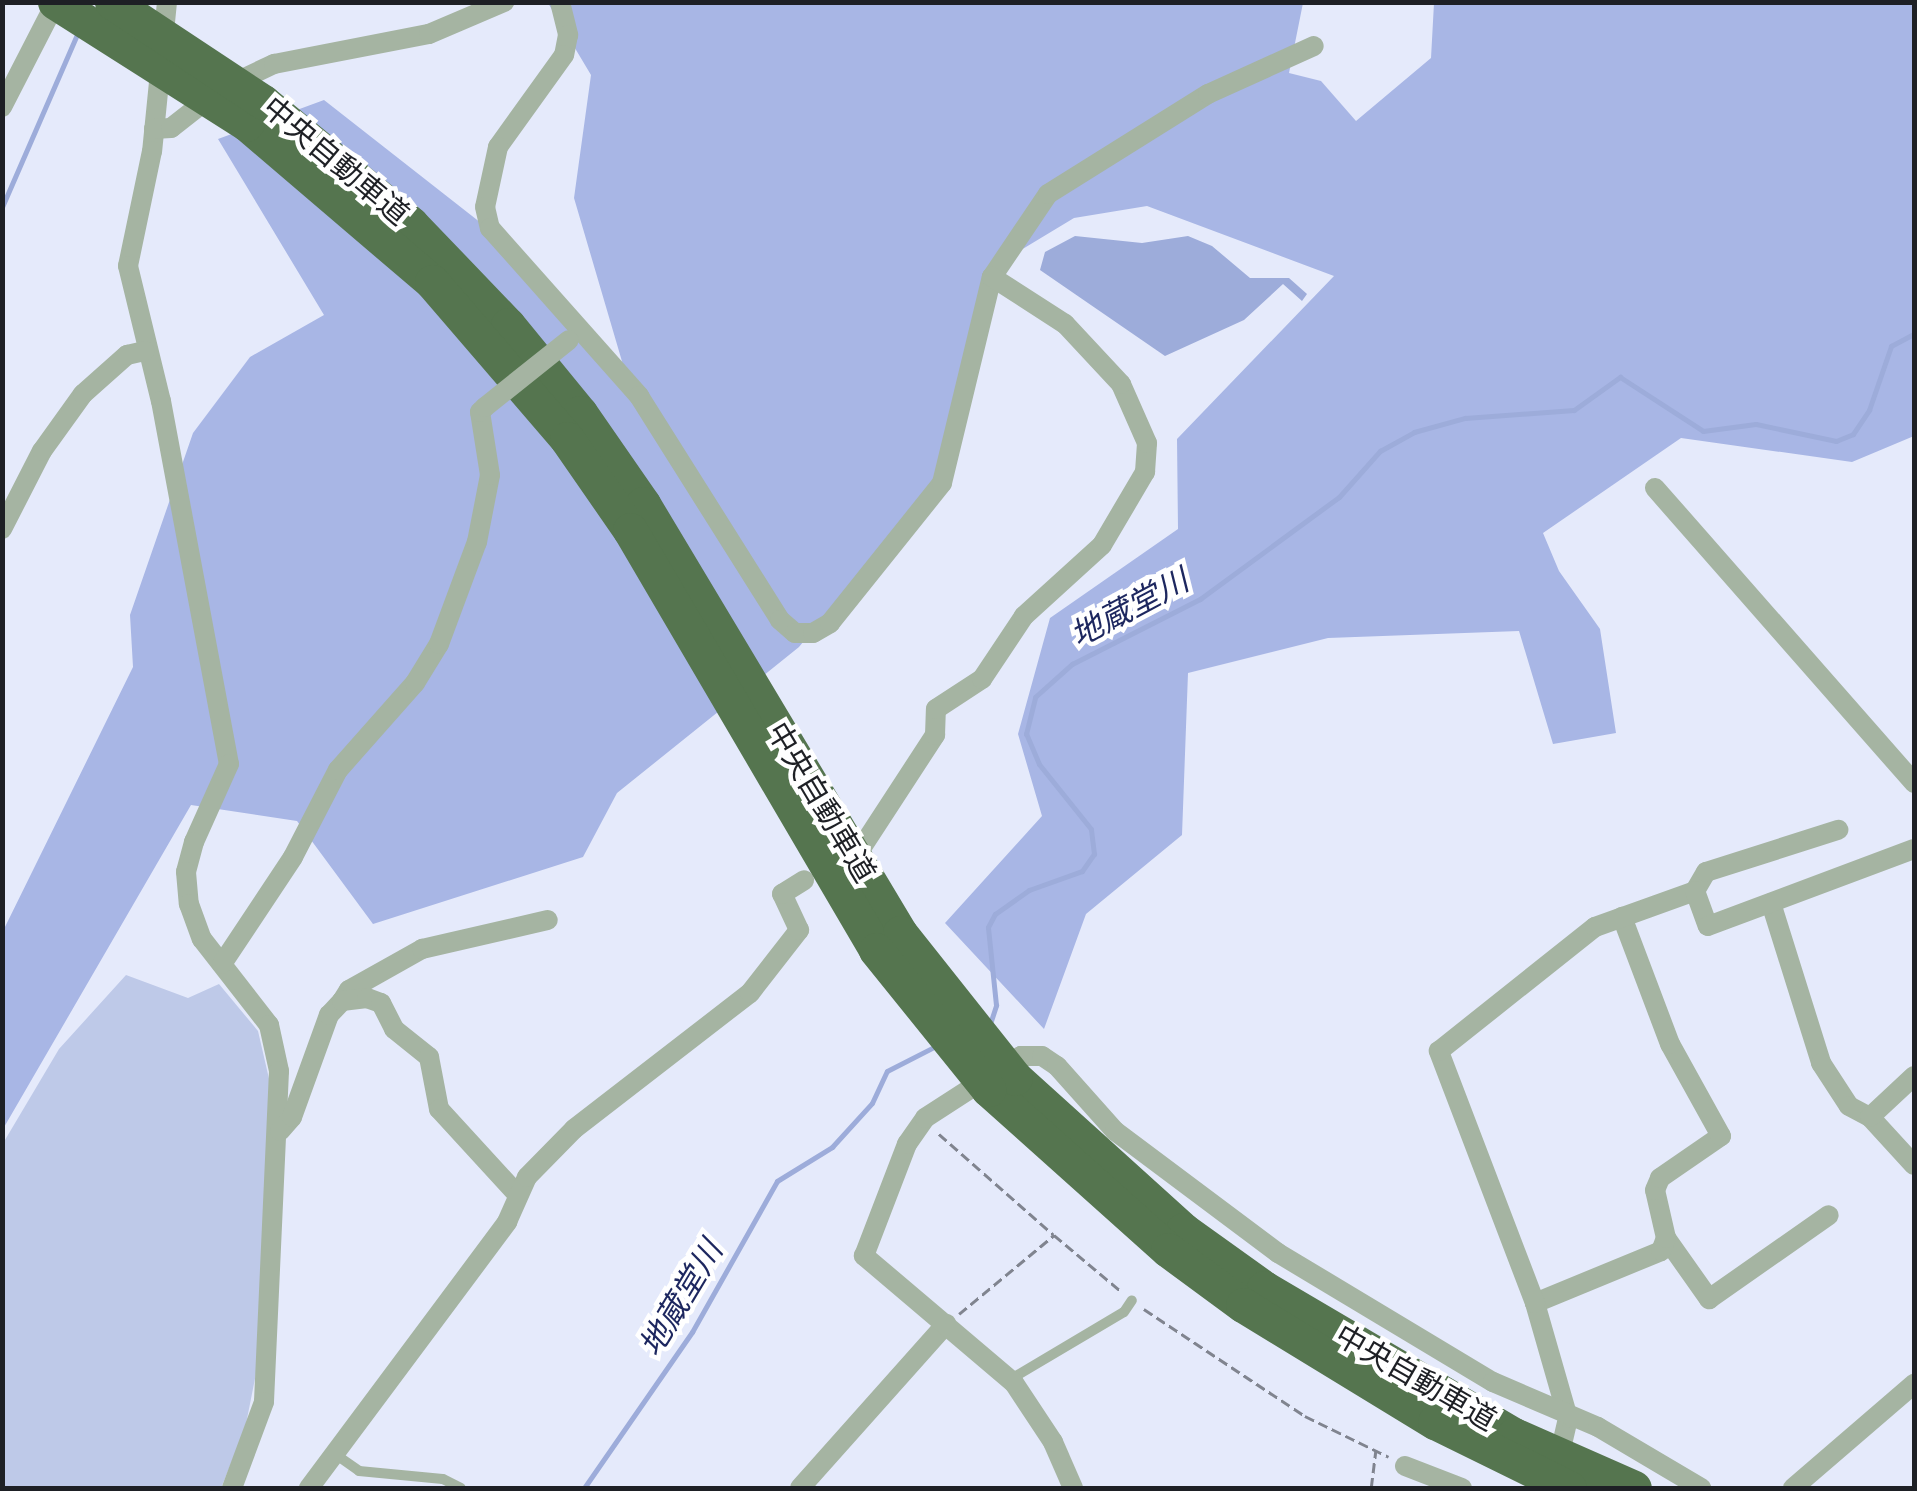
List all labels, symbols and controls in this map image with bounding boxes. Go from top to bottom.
street label: 中央自動車道 [254,90,416,234]
water label: 地蔵堂川 [1064,562,1196,656]
street label: 中央自動車道 [758,717,882,889]
water label: 地蔵堂川 [633,1234,731,1364]
street label: 中央自動車道 [1328,1318,1502,1440]

